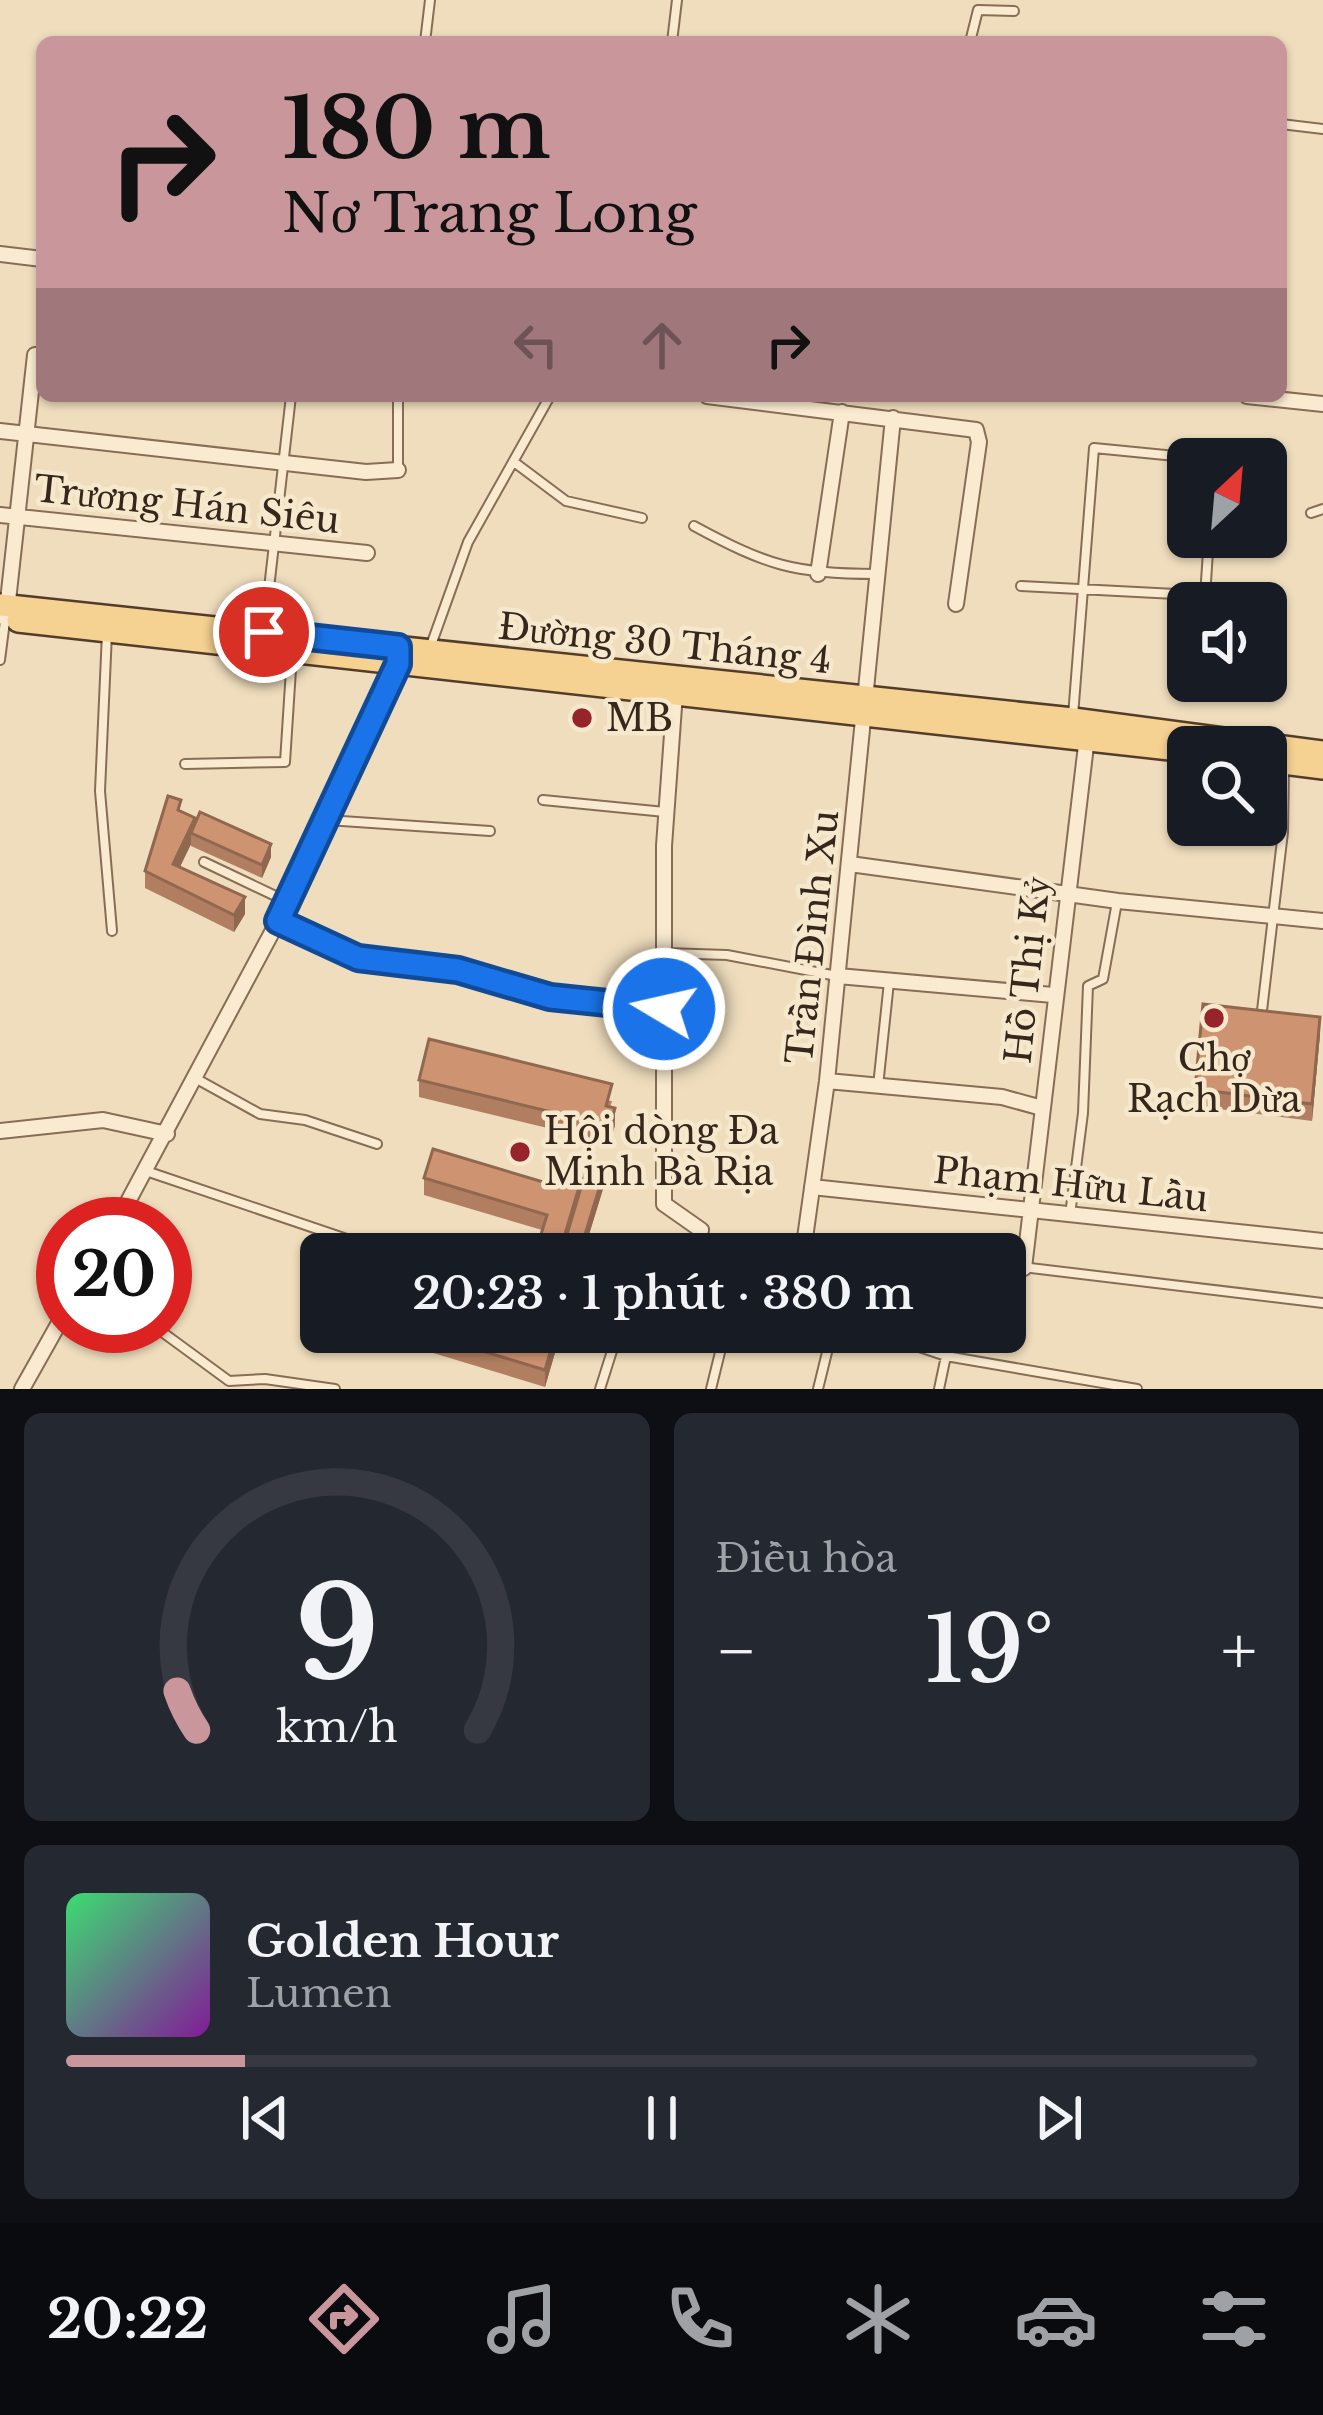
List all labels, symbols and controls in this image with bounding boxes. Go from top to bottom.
text: 180 m [282,77,551,181]
icon: right [84,84,240,240]
text: Nơ Trang Long [282,180,697,247]
icon: left [503,312,569,378]
icon: ahead [629,312,695,378]
icon: right [755,312,821,378]
north arrow [1167,438,1287,558]
map controls [1167,438,1287,846]
street label: Trương Hán Siêu [32,466,342,543]
pin [213,581,315,683]
button: sound [1167,582,1287,702]
icon: arrive [231,599,297,665]
street label: Đường 30 Tháng 4 [496,604,834,683]
place label: MB [606,696,673,741]
marker: MB [569,705,595,731]
button: search [1167,726,1287,846]
street label: Trần Đình Xu [777,808,848,1066]
street label: Hồ Thị Kỷ [995,875,1060,1066]
position arrow [601,946,727,1072]
marker: Chợ Rạch Dừa [1201,1005,1227,1031]
place label: Chợ Rạch Dừa [1127,1036,1301,1122]
place label: Hội dòng Đa Minh Bà Rịa [544,1109,779,1195]
marker: Hội dòng Đa Minh Bà Rịa [507,1139,533,1165]
street label: Phạm Hữu Lầu [931,1148,1210,1221]
speed limit sign: 20 [36,1197,192,1353]
text: 20:23 · 1 phút · 380 m [412,1265,914,1321]
text: Điều hòa [716,1534,897,1583]
text: 9 [295,1558,379,1713]
text: 19° [924,1595,1054,1706]
text: − [716,1610,757,1692]
text: + [1221,1610,1257,1692]
text: km/h [276,1700,398,1754]
text: Golden Hour [246,1913,559,1969]
text: Lumen [246,1969,392,2018]
icon: previous [232,2085,298,2151]
icon: pause [629,2085,695,2151]
icon: next [1026,2085,1092,2151]
icon: directions [302,2277,386,2361]
icon: music [480,2277,564,2361]
icon: phone [658,2277,742,2361]
icon: climate [836,2277,920,2361]
icon: car [1014,2277,1098,2361]
icon: filters [1192,2277,1276,2361]
text: 20:22 [47,2286,209,2353]

